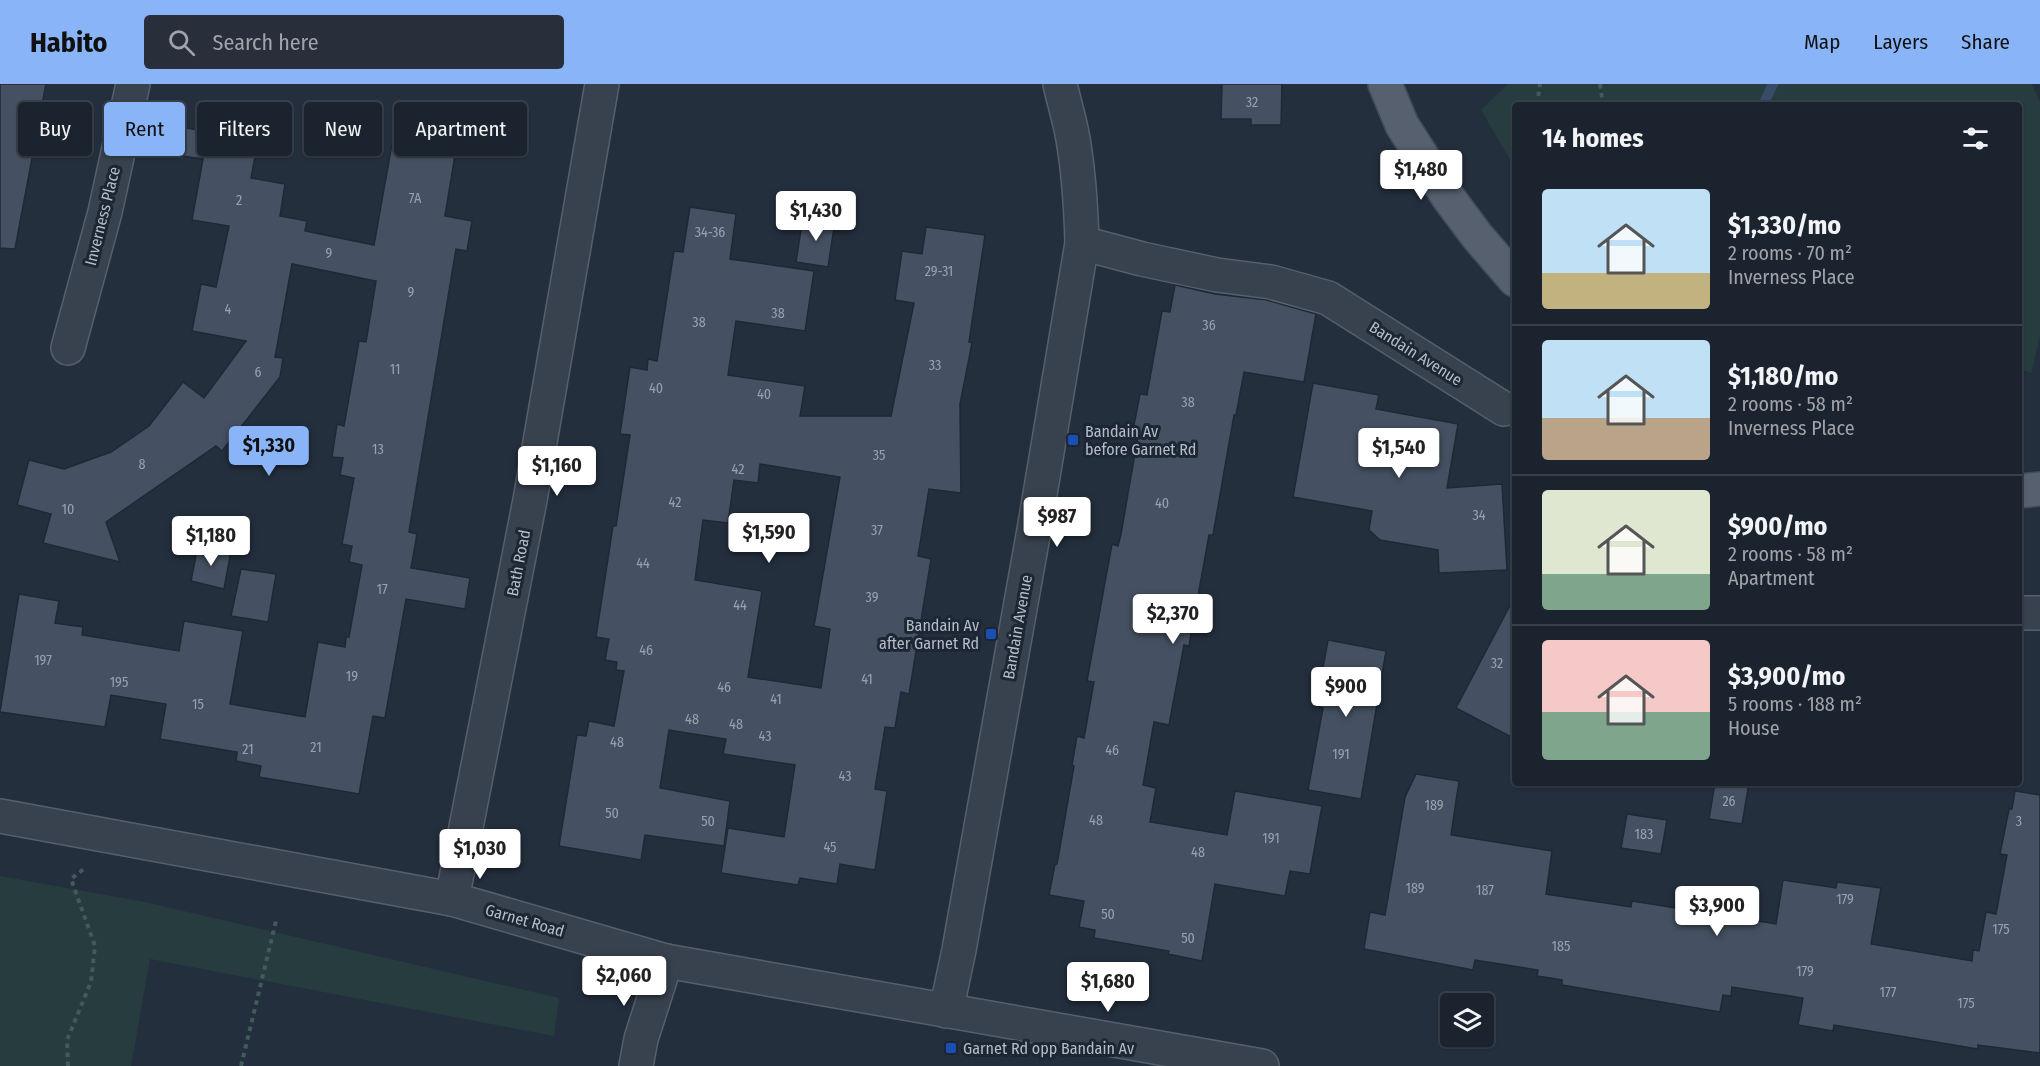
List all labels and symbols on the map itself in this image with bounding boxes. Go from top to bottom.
house number: 32 [1246,94,1258,111]
pin: $1,480 [1372,150,1470,201]
street label: Inverness Place [81,165,124,268]
house number: 7A [409,190,422,207]
pin: $1,430 [767,191,865,242]
house number: 2 [236,192,242,209]
house number: 34-36 [695,224,725,241]
house number: 9 [326,245,333,262]
house number: 29-31 [925,263,953,280]
house number: 9 [408,284,415,301]
house number: 4 [225,301,232,318]
house number: 38 [771,305,785,322]
house number: 38 [692,314,706,331]
house number: 36 [1202,317,1216,334]
street label: Bandain Avenue [1366,317,1466,390]
house number: 33 [929,357,941,374]
house number: 11 [390,361,400,378]
house number: 6 [255,364,262,381]
house number: 40 [649,380,663,397]
house number: 40 [757,386,771,403]
house number: 38 [1181,394,1195,411]
place label: Bandain Av before Garnet Rd [1085,422,1196,459]
pin: $1,330 [220,426,318,477]
pin: $1,540 [1350,428,1448,479]
marker: Bandain Av before Garnet Rd [1066,433,1080,447]
house number: 13 [372,441,384,458]
pin: $1,160 [508,446,606,497]
house number: 35 [873,447,885,464]
house number: 8 [139,456,146,473]
house number: 42 [732,461,744,478]
house number: 42 [669,494,681,511]
house number: 40 [1155,495,1169,512]
pin: $987 [1021,497,1093,548]
house number: 10 [62,501,74,518]
house number: 34 [1472,507,1486,524]
pin: $1,590 [720,513,818,564]
pin: $1,180 [162,516,260,567]
house number: 37 [871,522,883,539]
street label: Bath Road [503,528,534,598]
house number: 44 [636,555,650,572]
street label: Bandain Avenue [999,573,1036,681]
house number: 17 [376,581,388,598]
house number: 39 [866,589,879,606]
pin: $2,370 [1124,594,1222,645]
house number: 44 [733,597,747,614]
place label: Bandain Av after Garnet Rd [879,616,979,653]
marker: Bandain Av after Garnet Rd [984,627,998,641]
house number: 46 [639,642,653,659]
house number: 197 [34,652,52,669]
house number: 32 [1491,655,1503,672]
pin: $900 [1310,667,1382,718]
house number: 19 [346,668,358,685]
house number: 41 [861,671,873,688]
house number: 195 [110,674,128,691]
house number: 46 [717,679,731,696]
house number: 41 [770,691,782,708]
house number: 15 [192,696,204,713]
house number: 48 [685,711,699,728]
house number: 48 [729,716,743,733]
house number: 43 [759,728,771,745]
house number: 48 [610,734,624,751]
house number: 21 [310,739,322,756]
house number: 21 [242,741,254,758]
house number: 46 [1105,742,1119,759]
house number: 191 [1332,746,1350,763]
house number: 43 [839,768,851,785]
house number: 26 [1722,793,1736,810]
house number: 189 [1424,797,1444,814]
house number: 50 [605,805,619,822]
house number: 48 [1089,812,1103,829]
house number: 50 [701,813,715,830]
house number: 3 [2016,813,2022,830]
house number: 183 [1635,826,1653,843]
pin: $1,030 [431,829,529,880]
house number: 191 [1262,830,1280,847]
house number: 45 [823,839,837,856]
house number: 48 [1191,844,1205,861]
house number: 189 [1405,880,1425,897]
house number: 187 [1476,882,1494,899]
pin: $3,900 [1668,886,1766,937]
house number: 179 [1836,891,1854,908]
street label: Garnet Road [483,900,566,941]
house number: 50 [1101,906,1115,923]
house number: 175 [1992,921,2010,938]
house number: 50 [1181,930,1195,947]
house number: 185 [1552,938,1570,955]
pin: $2,060 [575,956,673,1007]
pin: $1,680 [1059,962,1157,1013]
house number: 179 [1796,963,1814,980]
house number: 177 [1880,984,1897,1001]
house number: 175 [1957,995,1975,1012]
place label: Garnet Rd opp Bandain Av [963,1039,1134,1058]
marker: Garnet Rd opp Bandain Av [944,1041,958,1055]

